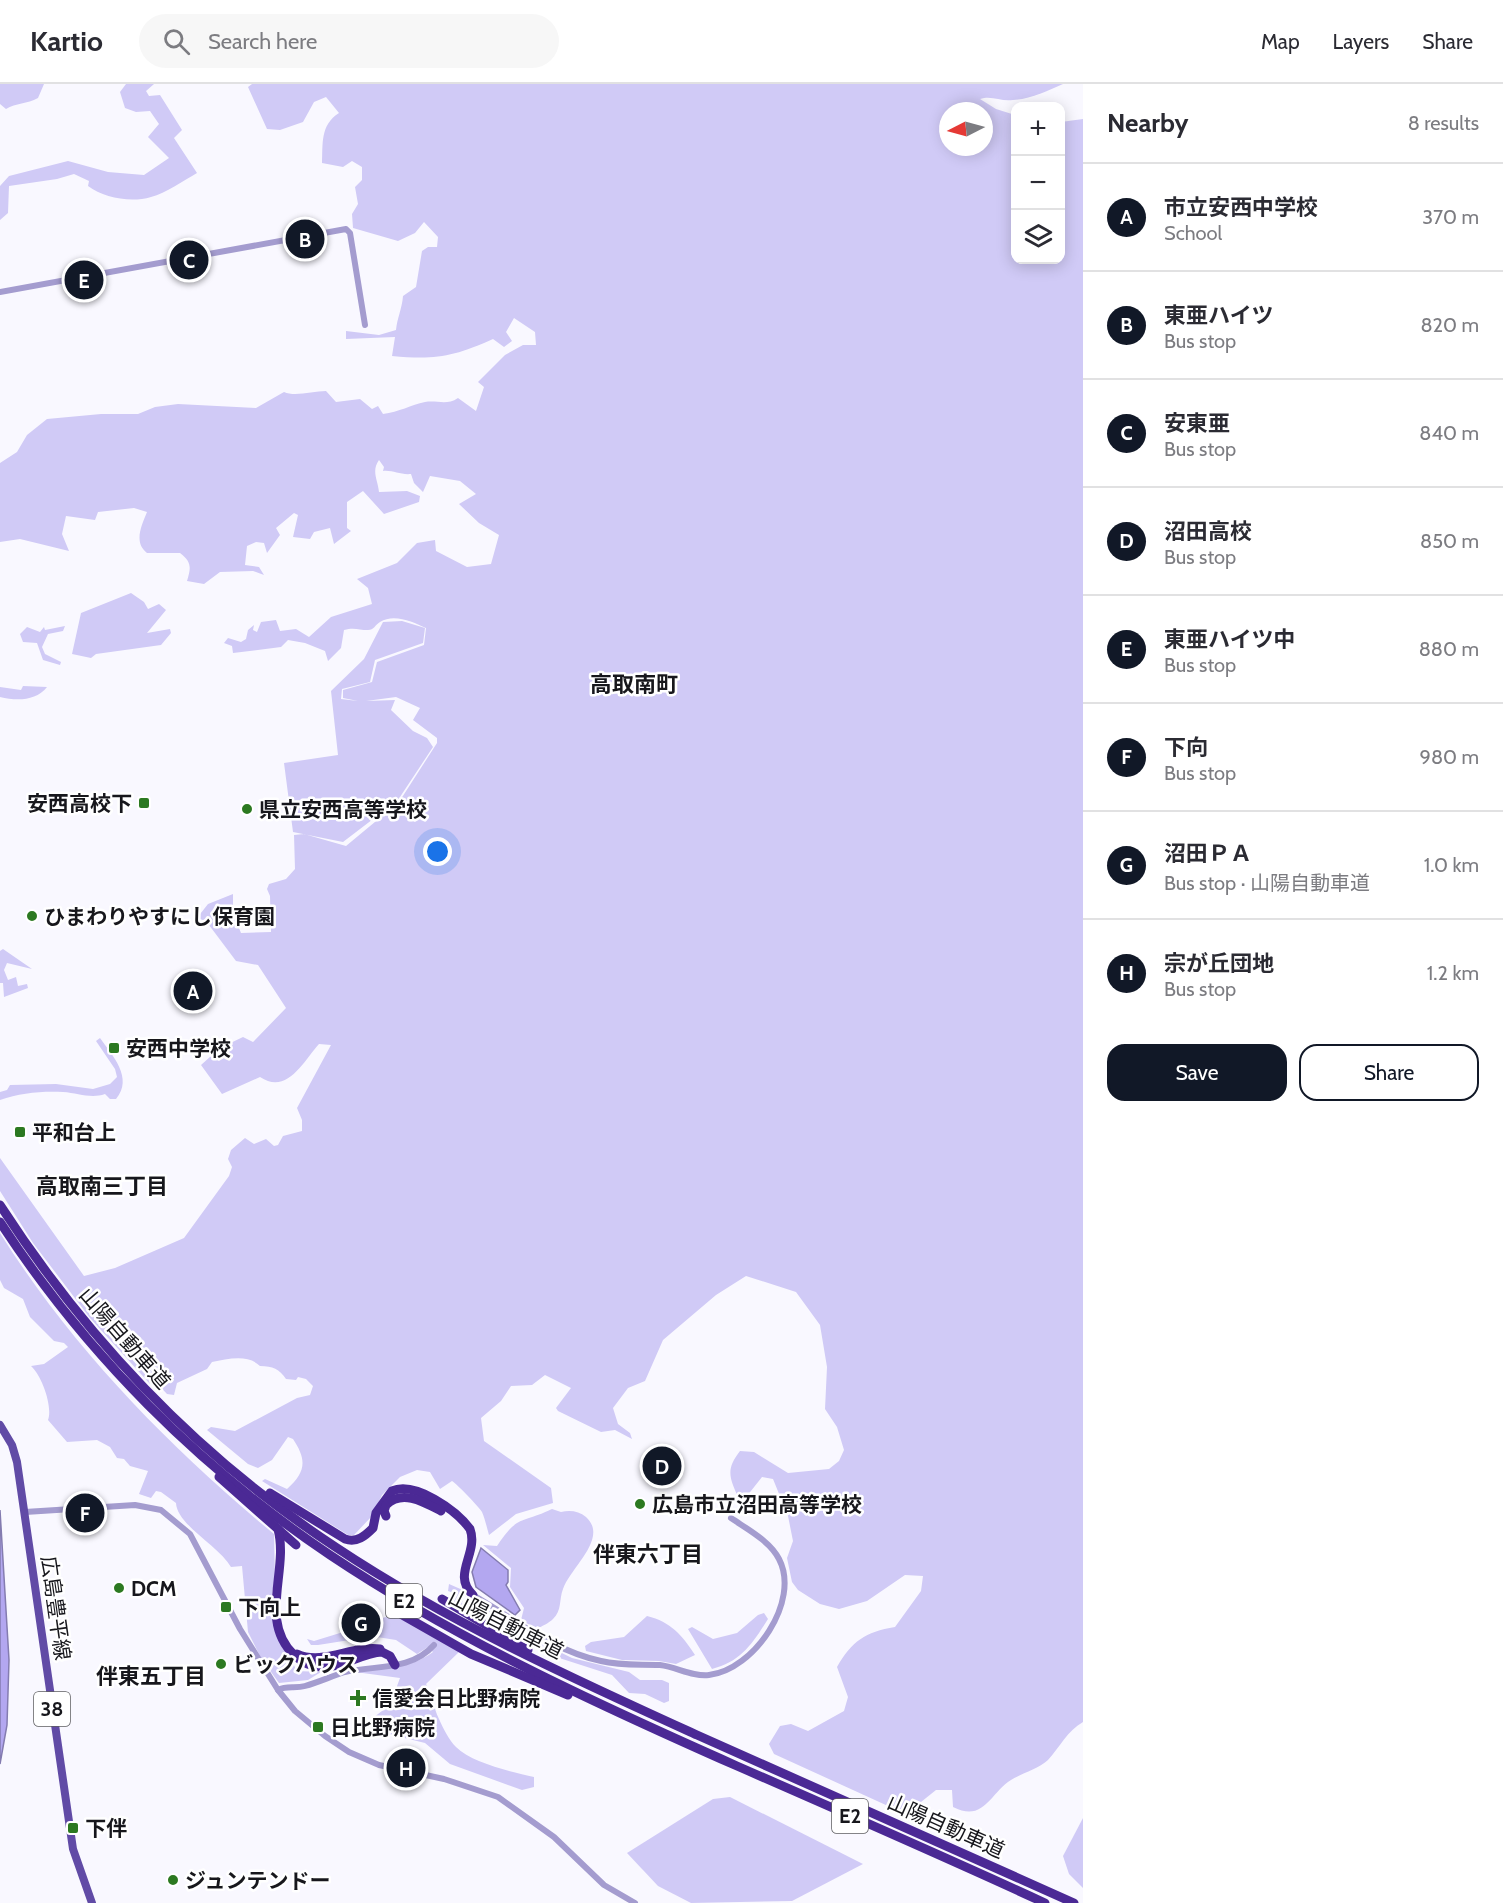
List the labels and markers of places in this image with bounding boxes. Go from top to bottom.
pin: B [286,216,324,262]
pin: C [170,238,208,282]
pin: E [64,258,104,302]
place label: 安西高校下 [27,791,132,816]
marker: 安西高校下 [137,796,151,810]
place label: 県立安西高等学校 [259,797,427,822]
marker: 県立安西高等学校 [240,802,254,816]
place label: ひまわりやすにし保育園 [44,904,275,929]
marker: ひまわりやすにし保育園 [25,909,39,923]
pin: A [174,968,212,1014]
place label: 安西中学校 [126,1036,231,1061]
marker: 安西中学校 [107,1041,121,1055]
place label: 平和台上 [32,1120,116,1145]
marker: 平和台上 [13,1125,27,1139]
pin: D [642,1444,682,1488]
pin: F [66,1490,104,1536]
place label: 広島市立沼田高等学校 [652,1492,862,1517]
marker: 広島市立沼田高等学校 [633,1497,647,1511]
place label: DCM [131,1576,176,1601]
marker: DCM [112,1581,126,1595]
place label: 下向上 [238,1595,301,1620]
marker: 下向上 [219,1600,233,1614]
pin: G [342,1600,380,1646]
place label: ビックハウス [233,1652,358,1677]
marker: ビックハウス [214,1657,228,1671]
place label: 信愛会日比野病院 [372,1686,540,1711]
marker: 信愛会日比野病院 [349,1689,367,1707]
place label: 日比野病院 [330,1715,435,1740]
marker: 日比野病院 [311,1720,325,1734]
pin: H [386,1746,426,1790]
place label: 下伴 [85,1816,127,1841]
marker: 下伴 [66,1821,80,1835]
place label: ジュンテンドー [185,1868,331,1893]
marker: ジュンテンドー [166,1873,180,1887]

